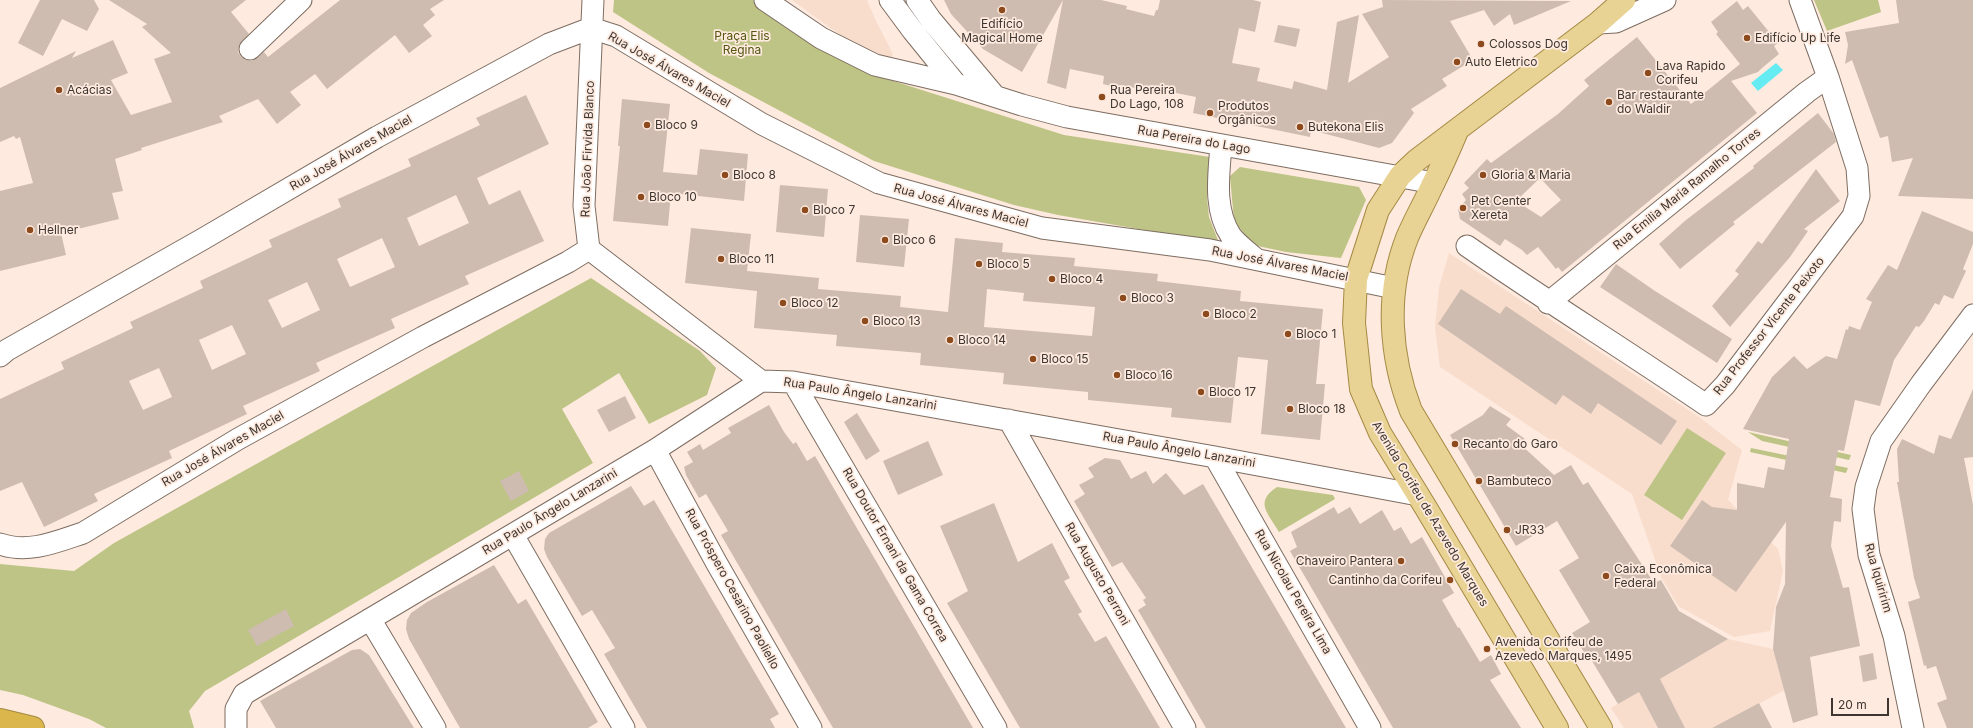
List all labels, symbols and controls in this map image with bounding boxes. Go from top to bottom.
marker: Edifício Magical Home [997,5,1007,15]
place label: Edifício Magical Home [961,17,1043,45]
street label: Rua José Álvares Maciel [605,29,733,111]
park label: Praça Elis Regina [714,29,770,57]
place label: Edifício Up Life [1755,31,1841,45]
marker: Edifício Up Life [1742,33,1752,43]
place label: Colossos Dog [1489,37,1568,51]
marker: Colossos Dog [1476,39,1486,49]
place label: Auto Eletrico [1465,55,1537,69]
marker: Auto Eletrico [1452,57,1462,67]
place label: Lava Rapido Corifeu [1656,59,1725,87]
marker: Lava Rapido Corifeu [1643,68,1653,78]
street label: Rua João Firvida Blanco [578,80,598,218]
place label: Acácias [67,83,112,97]
place label: Rua Pereira Do Lago, 108 [1110,83,1184,111]
marker: Acácias [54,85,64,95]
place label: Bar restaurante do Waldir [1617,88,1704,116]
marker: Rua Pereira Do Lago, 108 [1097,92,1107,102]
marker: Bar restaurante do Waldir [1604,97,1614,107]
place label: Produtos Orgânicos [1218,99,1276,127]
marker: Produtos Orgânicos [1205,108,1215,118]
street label: Rua José Álvares Maciel [287,112,415,194]
place label: Bloco 9 [655,118,698,132]
marker: Bloco 9 [642,120,652,130]
place label: Butekona Elis [1308,120,1384,134]
marker: Butekona Elis [1295,122,1305,132]
street label: Rua Pereira do Lago [1136,123,1252,157]
street label: Rua Emilia Maria Ramalho Torres [1610,125,1764,253]
place label: Bloco 8 [733,168,776,182]
place label: Gloria & Maria [1491,168,1571,182]
marker: Bloco 8 [720,170,730,180]
marker: Gloria & Maria [1478,170,1488,180]
street label: Rua José Álvares Maciel [892,181,1030,231]
place label: Bloco 10 [649,190,697,204]
marker: Bloco 10 [636,192,646,202]
place label: Pet Center Xereta [1471,194,1531,222]
place label: Bloco 7 [813,203,855,217]
marker: Pet Center Xereta [1458,203,1468,213]
marker: Bloco 7 [800,205,810,215]
place label: Hellner [38,223,78,237]
marker: Hellner [25,225,35,235]
place label: Bloco 6 [893,233,936,247]
marker: Bloco 6 [880,235,890,245]
street label: Rua José Álvares Maciel [1211,244,1349,284]
place label: Bloco 11 [729,252,774,266]
marker: Bloco 11 [716,254,726,264]
street label: Rua Professor Vicente Peixoto [1711,254,1827,398]
place label: Bloco 5 [987,257,1030,271]
marker: Bloco 5 [974,259,984,269]
place label: Bloco 4 [1060,272,1103,286]
marker: Bloco 4 [1047,274,1057,284]
place label: Bloco 3 [1131,291,1174,305]
marker: Bloco 3 [1118,293,1128,303]
place label: Bloco 12 [791,296,839,310]
marker: Bloco 12 [778,298,788,308]
place label: Bloco 2 [1214,307,1257,321]
marker: Bloco 2 [1201,309,1211,319]
place label: Bloco 13 [873,314,921,328]
marker: Bloco 13 [860,316,870,326]
place label: Bloco 1 [1296,327,1336,341]
marker: Bloco 1 [1283,329,1293,339]
place label: Bloco 14 [958,333,1006,347]
marker: Bloco 14 [945,335,955,345]
place label: Bloco 15 [1041,352,1089,366]
marker: Bloco 15 [1028,354,1038,364]
place label: Bloco 16 [1125,368,1173,382]
marker: Bloco 16 [1112,370,1122,380]
street label: Rua Paulo Ângelo Lanzarini [782,375,938,413]
place label: Bloco 17 [1209,385,1256,399]
marker: Bloco 17 [1196,387,1206,397]
place label: Bloco 18 [1298,402,1346,416]
marker: Bloco 18 [1285,404,1295,414]
street label: Rua José Álvares Maciel [159,408,287,490]
street label: Avenida Corifeu de Azevedo Marques [1369,419,1491,609]
street label: Rua Paulo Ângelo Lanzarini [1102,429,1256,471]
place label: Recanto do Garo [1463,437,1558,451]
marker: Recanto do Garo [1450,439,1460,449]
street label: Rua Doutor Ernani da Gama Correa [839,465,951,645]
street label: Rua Paulo Ângelo Lanzarini [480,466,620,558]
place label: Bambuteco [1487,474,1551,488]
marker: Bambuteco [1474,476,1484,486]
street label: Rua Próspero Cesarino Paoliello [682,506,782,672]
street label: Rua Augusto Perroni [1062,520,1132,628]
place label: JR33 [1515,523,1544,537]
marker: JR33 [1502,525,1512,535]
street label: Rua Nicolau Pereira Lima [1251,527,1335,657]
street label: Rua Iquiririm [1861,542,1895,614]
place label: Chaveiro Pantera [1296,554,1393,568]
marker: Chaveiro Pantera [1396,556,1406,566]
place label: Caixa Econômica Federal [1614,562,1712,590]
marker: Caixa Econômica Federal [1601,571,1611,581]
place label: Cantinho da Corifeu [1329,573,1442,587]
marker: Cantinho da Corifeu [1445,575,1455,585]
place label: Avenida Corifeu de Azevedo Marques, 1495 [1495,635,1632,663]
marker: Avenida Corifeu de Azevedo Marques, 1495 [1482,644,1492,654]
scale bar [1833,690,1891,716]
text: 20 m [1838,697,1867,712]

